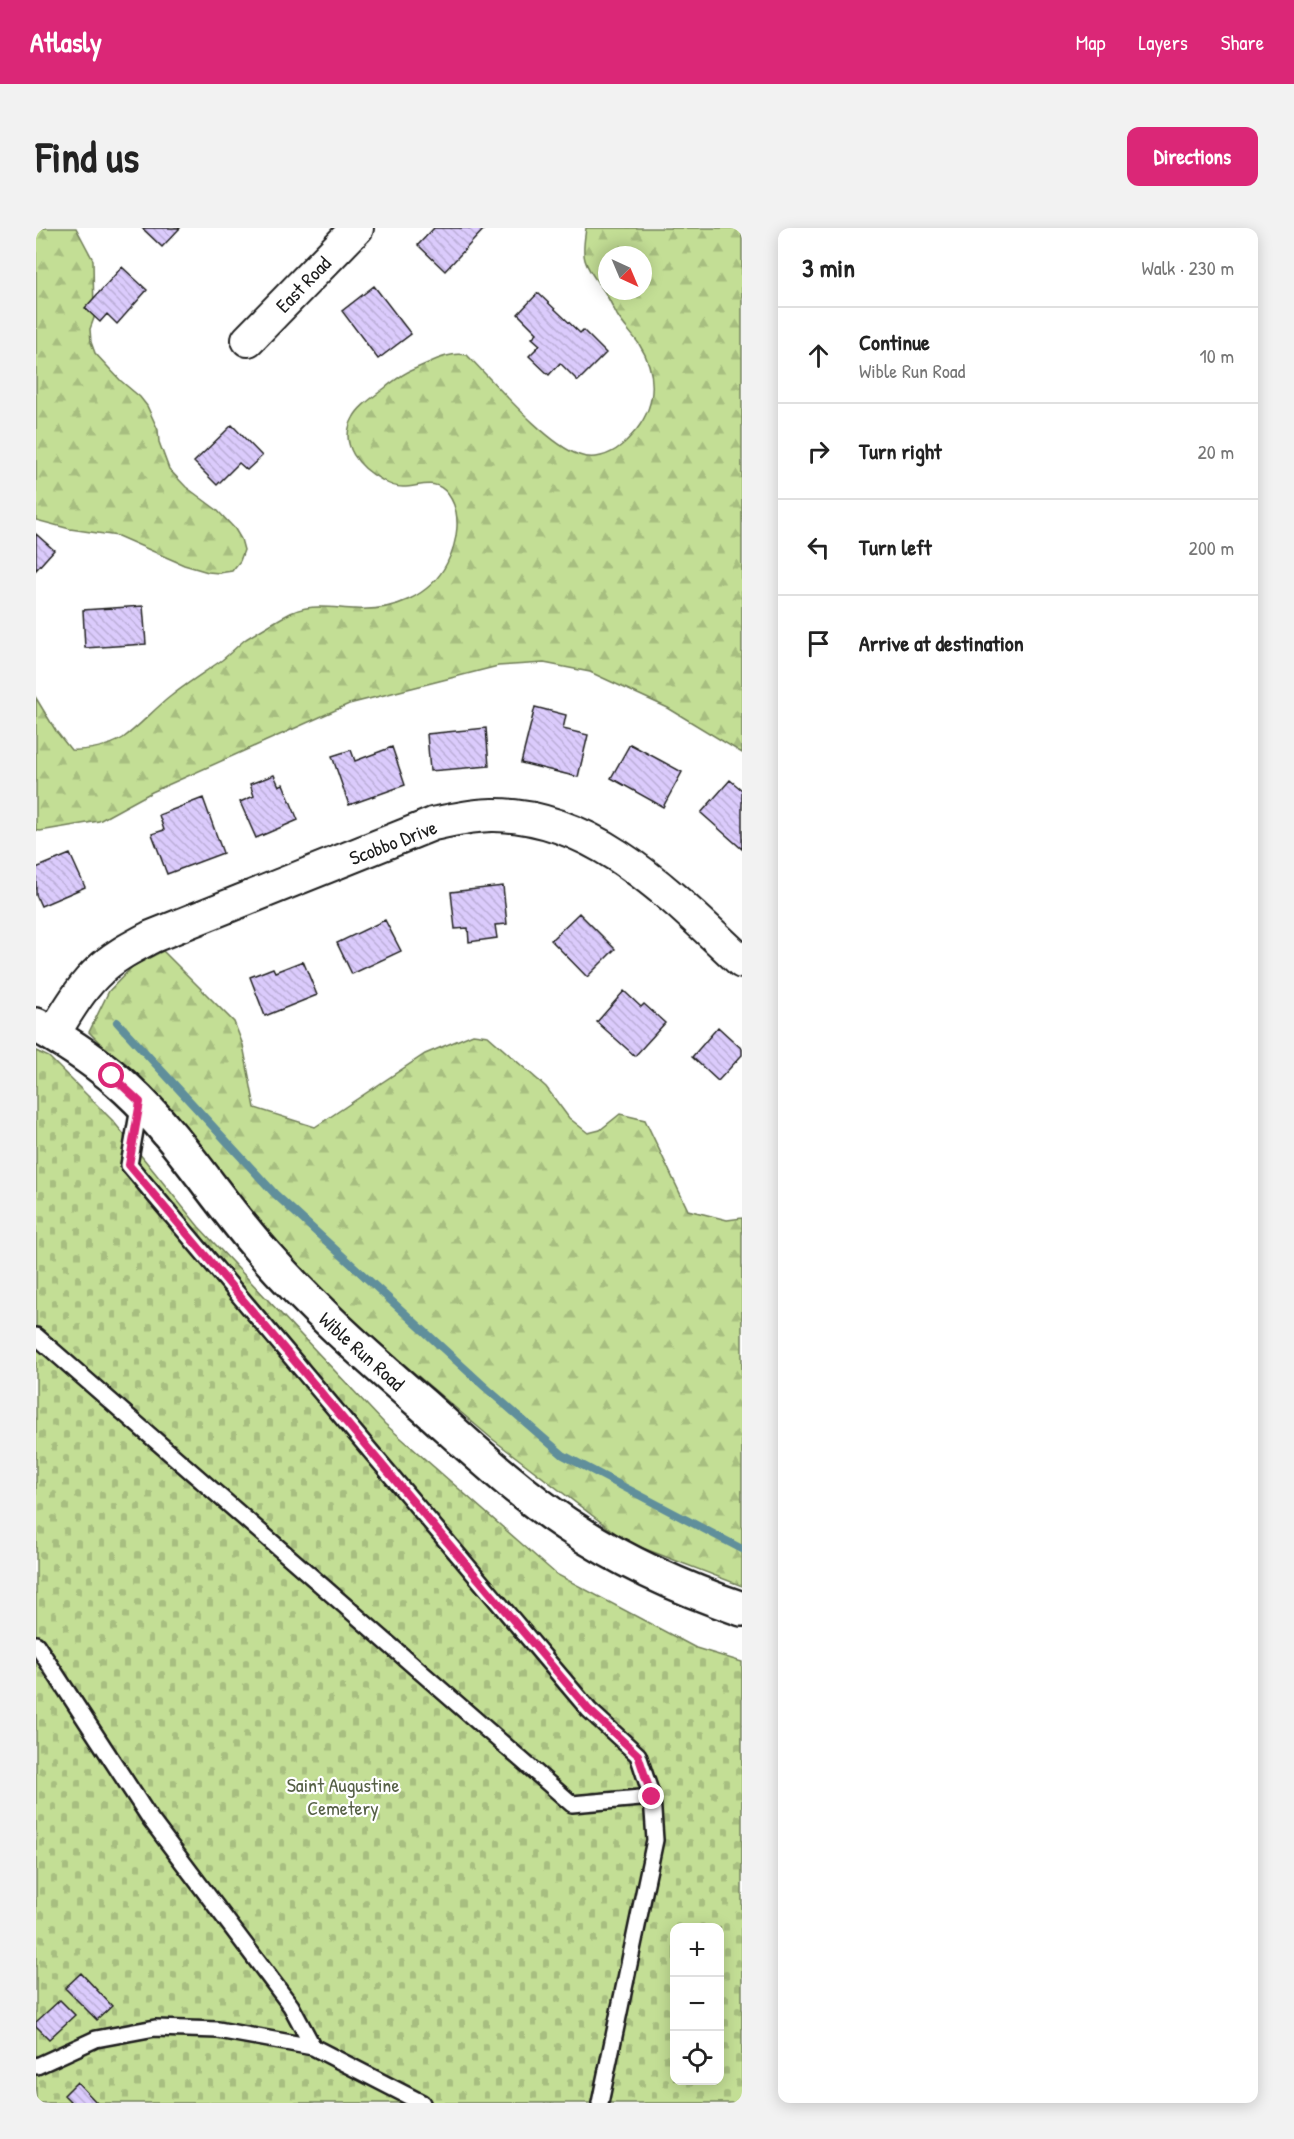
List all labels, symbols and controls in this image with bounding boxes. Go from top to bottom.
text: Atlasly [30,23,102,61]
text: Map [1076,28,1105,57]
text: Layers [1138,28,1188,57]
text: Share [1221,28,1264,57]
button: Directions [1127,127,1258,186]
text: Find us [36,128,139,185]
north arrow [598,246,652,300]
street label: East Road [269,250,337,318]
text: 3 min [802,250,855,285]
text: Walk · 230 m [1142,254,1234,281]
text: Continue [859,327,930,357]
icon: ahead [802,339,835,372]
text: 10 m [1200,342,1234,369]
text: Wible Run Road [859,357,965,384]
icon: right [802,435,835,468]
text: Turn right [859,436,942,466]
text: 20 m [1197,438,1234,465]
icon: left [802,531,835,564]
text: Turn left [859,532,932,562]
text: 200 m [1189,534,1234,561]
icon: arrive [802,627,835,660]
text: Arrive at destination [859,628,1024,658]
street label: Scobbo Drive [345,813,441,871]
route start [98,1062,124,1088]
street label: Wible Run Road [313,1305,411,1397]
park label: Saint Augustine Cemetery [287,1771,399,1821]
route end [638,1783,664,1809]
map controls [670,1923,724,2085]
button: + [670,1923,724,1977]
button: − [670,1977,724,2031]
button: locate [670,2031,724,2085]

